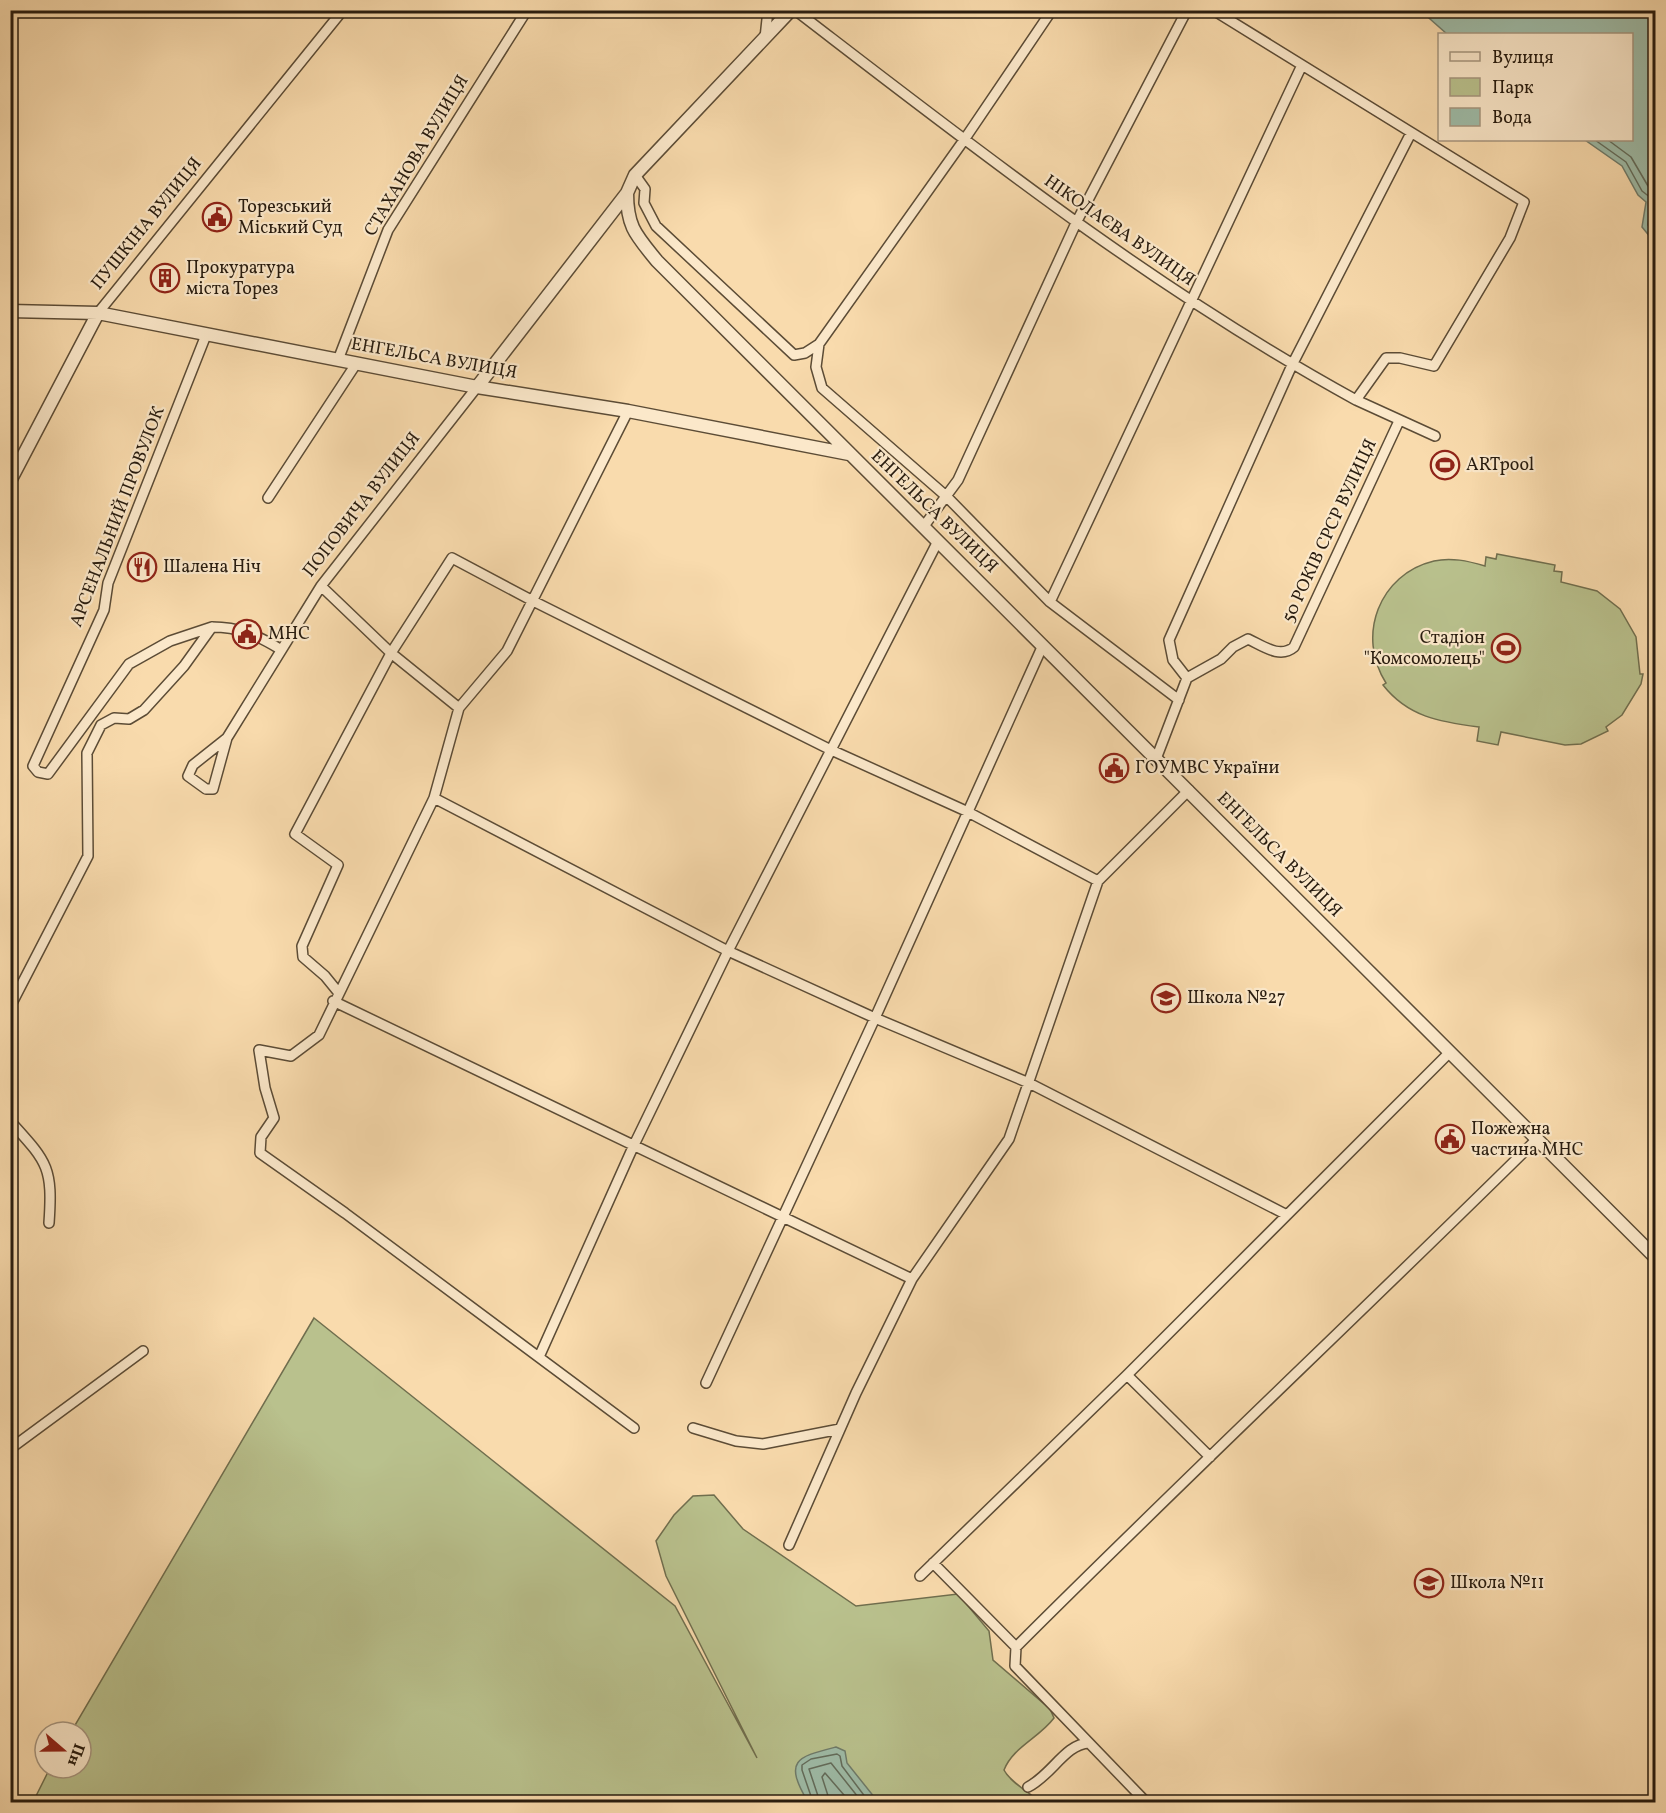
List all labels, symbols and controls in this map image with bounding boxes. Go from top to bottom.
legend [1438,33,1633,141]
text: Вулиця [1492,46,1554,71]
street label: СТАХАНОВА ВУЛИЦЯ [359,71,475,241]
text: Парк [1492,76,1534,101]
text: Вода [1492,106,1532,131]
street label: ПУШКІНА ВУЛИЦЯ [86,152,208,296]
street label: НІКОЛАЄВА ВУЛИЦЯ [1038,169,1200,293]
place label: Торезський Міський Суд [238,195,343,241]
public building icon: Торезський Міський Суд [201,201,233,233]
place label: Прокуратура міста Торез [186,256,295,302]
building icon: Прокуратура міста Торез [149,262,181,294]
street label: ЕНГЕЛЬСА ВУЛИЦЯ [349,332,519,386]
street label: АРСЕНАЛЬНИЙ ПРОВУЛОК [64,403,172,631]
street label: ПОПОВИЧА ВУЛИЦЯ [297,427,427,583]
street label: 50 РОКІВ СРСР ВУЛИЦЯ [1276,435,1384,627]
street label: ЕНГЕЛЬСА ВУЛИЦЯ [865,445,1003,579]
sports icon: ARTpool [1429,449,1461,481]
place label: ARTpool [1466,453,1534,478]
restaurant icon: Шалена Нiч [126,551,158,583]
place label: Шалена Нiч [163,555,261,580]
public building icon: МНС [231,618,263,650]
place label: МНС [268,622,310,647]
place label: Стадіон "Комсомолець" [1364,626,1485,672]
sports icon: Стадіон "Комсомолець" [1490,632,1522,664]
public building icon: ГОУМВС України [1098,752,1130,784]
place label: ГОУМВС України [1135,756,1279,781]
street label: ЕНГЕЛЬСА ВУЛИЦЯ [1211,787,1347,923]
school or university icon: Школа №27 [1150,982,1182,1014]
place label: Школа №27 [1187,986,1285,1011]
place label: Пожежна частина МНС [1471,1117,1584,1163]
public building icon: Пожежна частина МНС [1434,1123,1466,1155]
school or university icon: Школа №11 [1413,1567,1445,1599]
place label: Школа №11 [1450,1571,1544,1596]
north arrow [33,1720,93,1780]
text: Пн [61,1740,89,1769]

